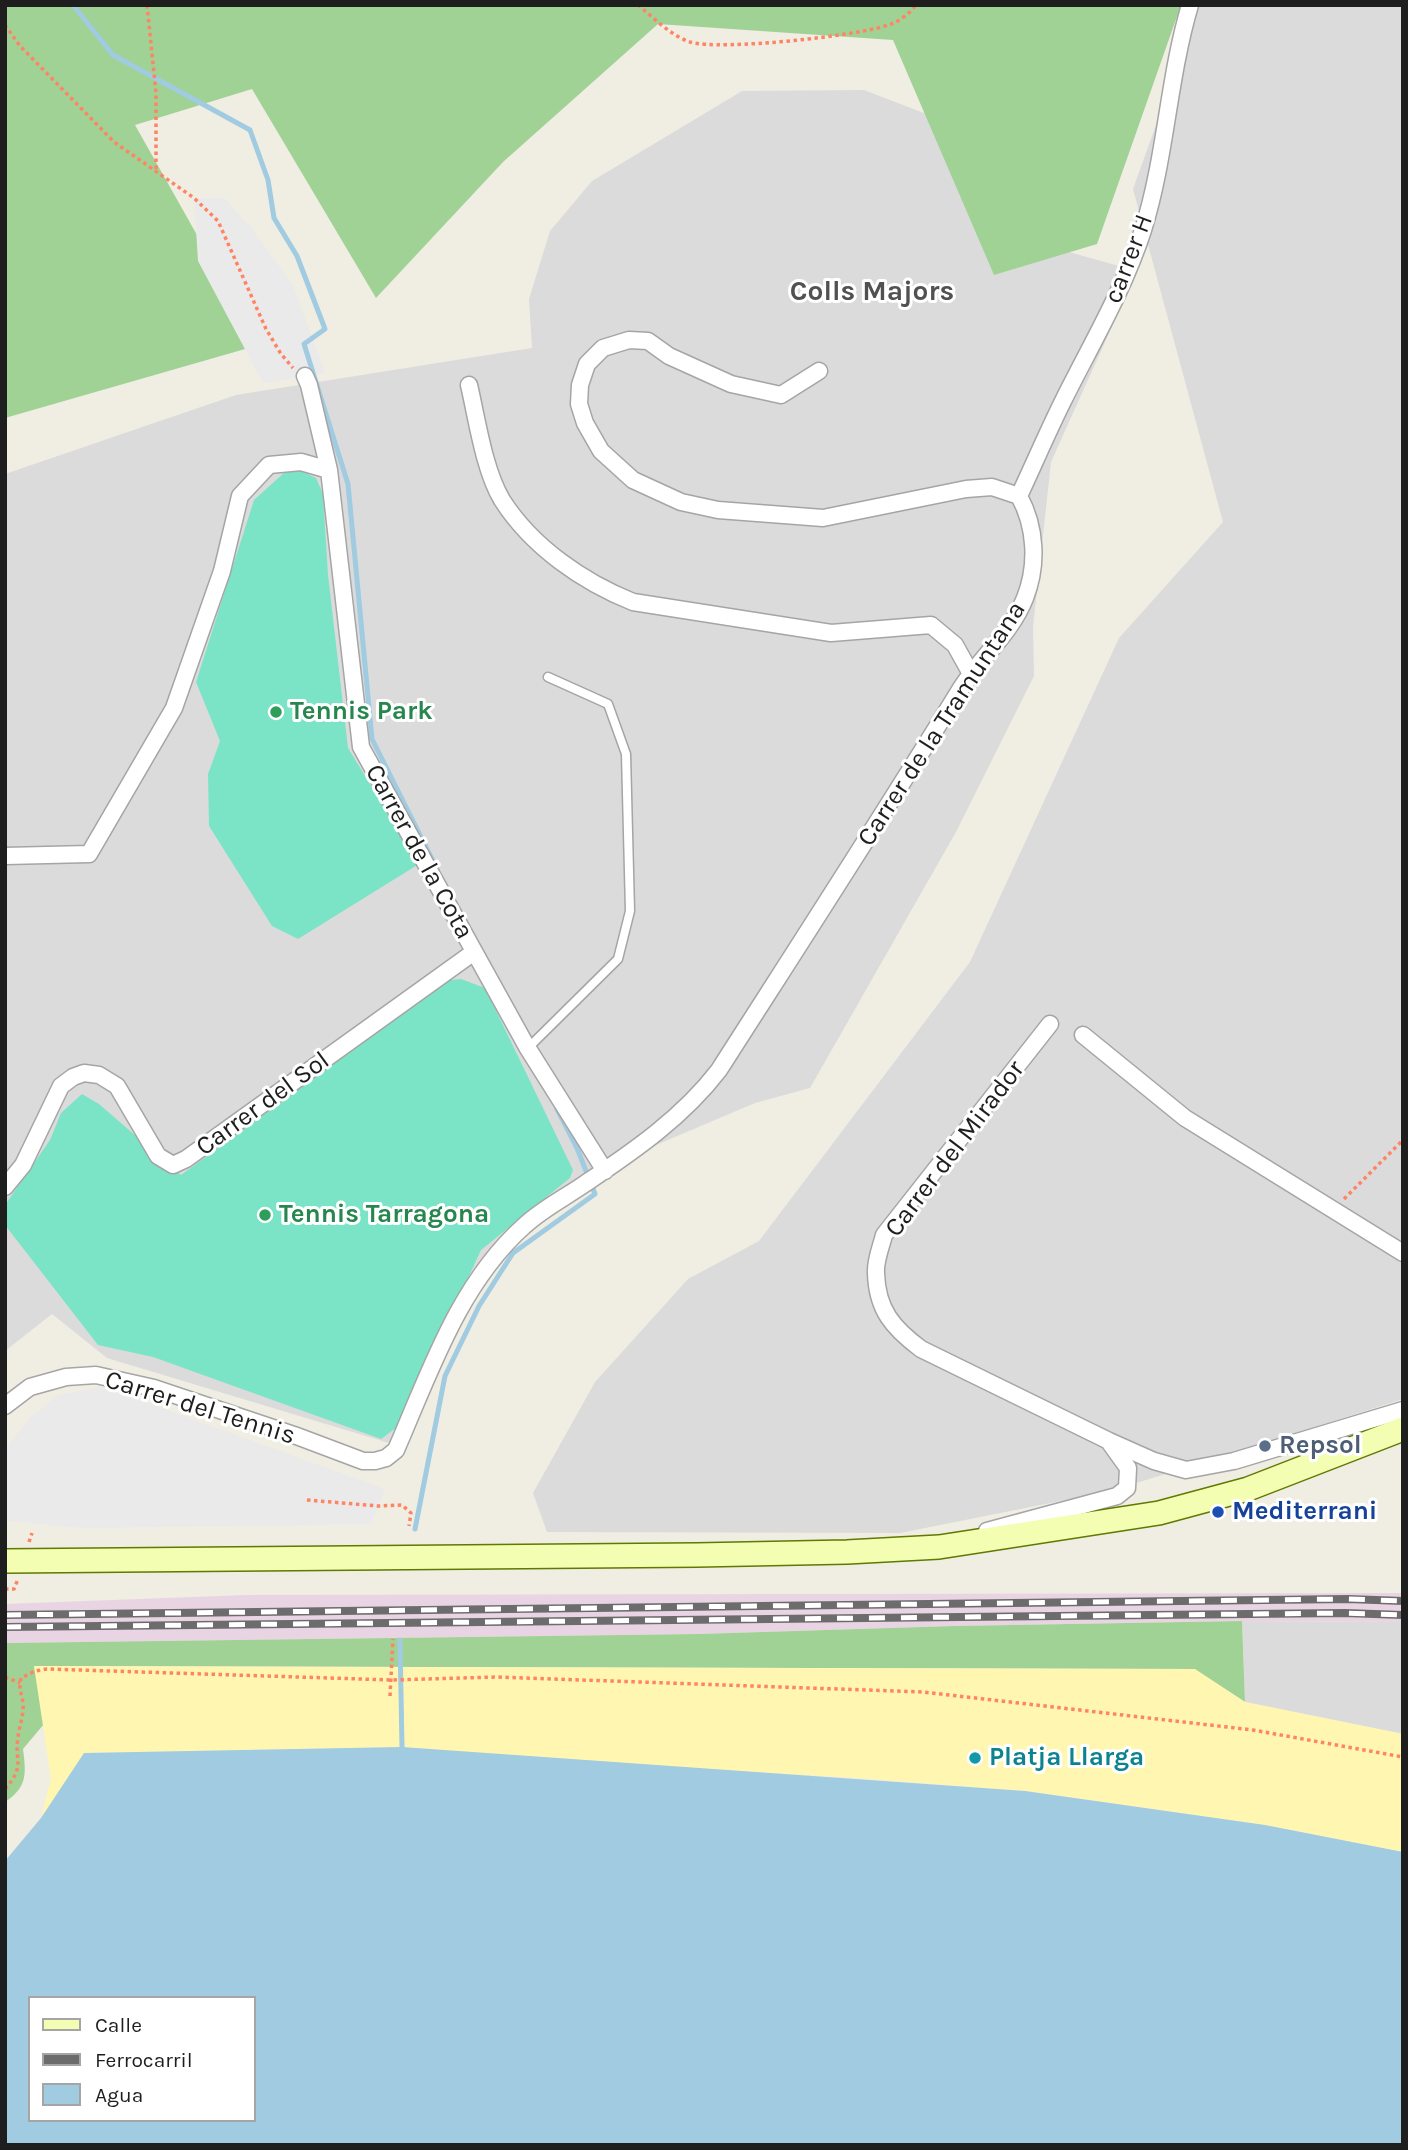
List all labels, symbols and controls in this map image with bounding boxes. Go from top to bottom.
street label: carrer H [1098,210,1160,308]
district label: Colls Majors [790,275,954,309]
street label: Carrer de la Tramuntana [851,596,1033,852]
place label: Tennis Park [290,696,433,728]
marker: Tennis Park [268,704,284,720]
street label: Carrer de la Cota [358,759,480,945]
street label: Carrer del Sol [190,1045,336,1163]
street label: Carrer del Mirador [879,1055,1031,1243]
place label: Tennis Tarragona [279,1199,489,1231]
marker: Tennis Tarragona [257,1207,273,1223]
street label: Carrer del Tennis [101,1364,299,1452]
place label: Repsol [1279,1430,1362,1462]
marker: Repsol [1257,1438,1273,1454]
place label: Mediterrani [1232,1496,1377,1528]
marker: Mediterrani [1210,1504,1226,1520]
place label: Platja Llarga [989,1742,1144,1774]
marker: Platja Llarga [967,1750,983,1766]
legend [28,1996,256,2122]
text: Calle [95,2013,142,2037]
text: Ferrocarril [95,2048,193,2072]
text: Agua [95,2083,143,2107]

